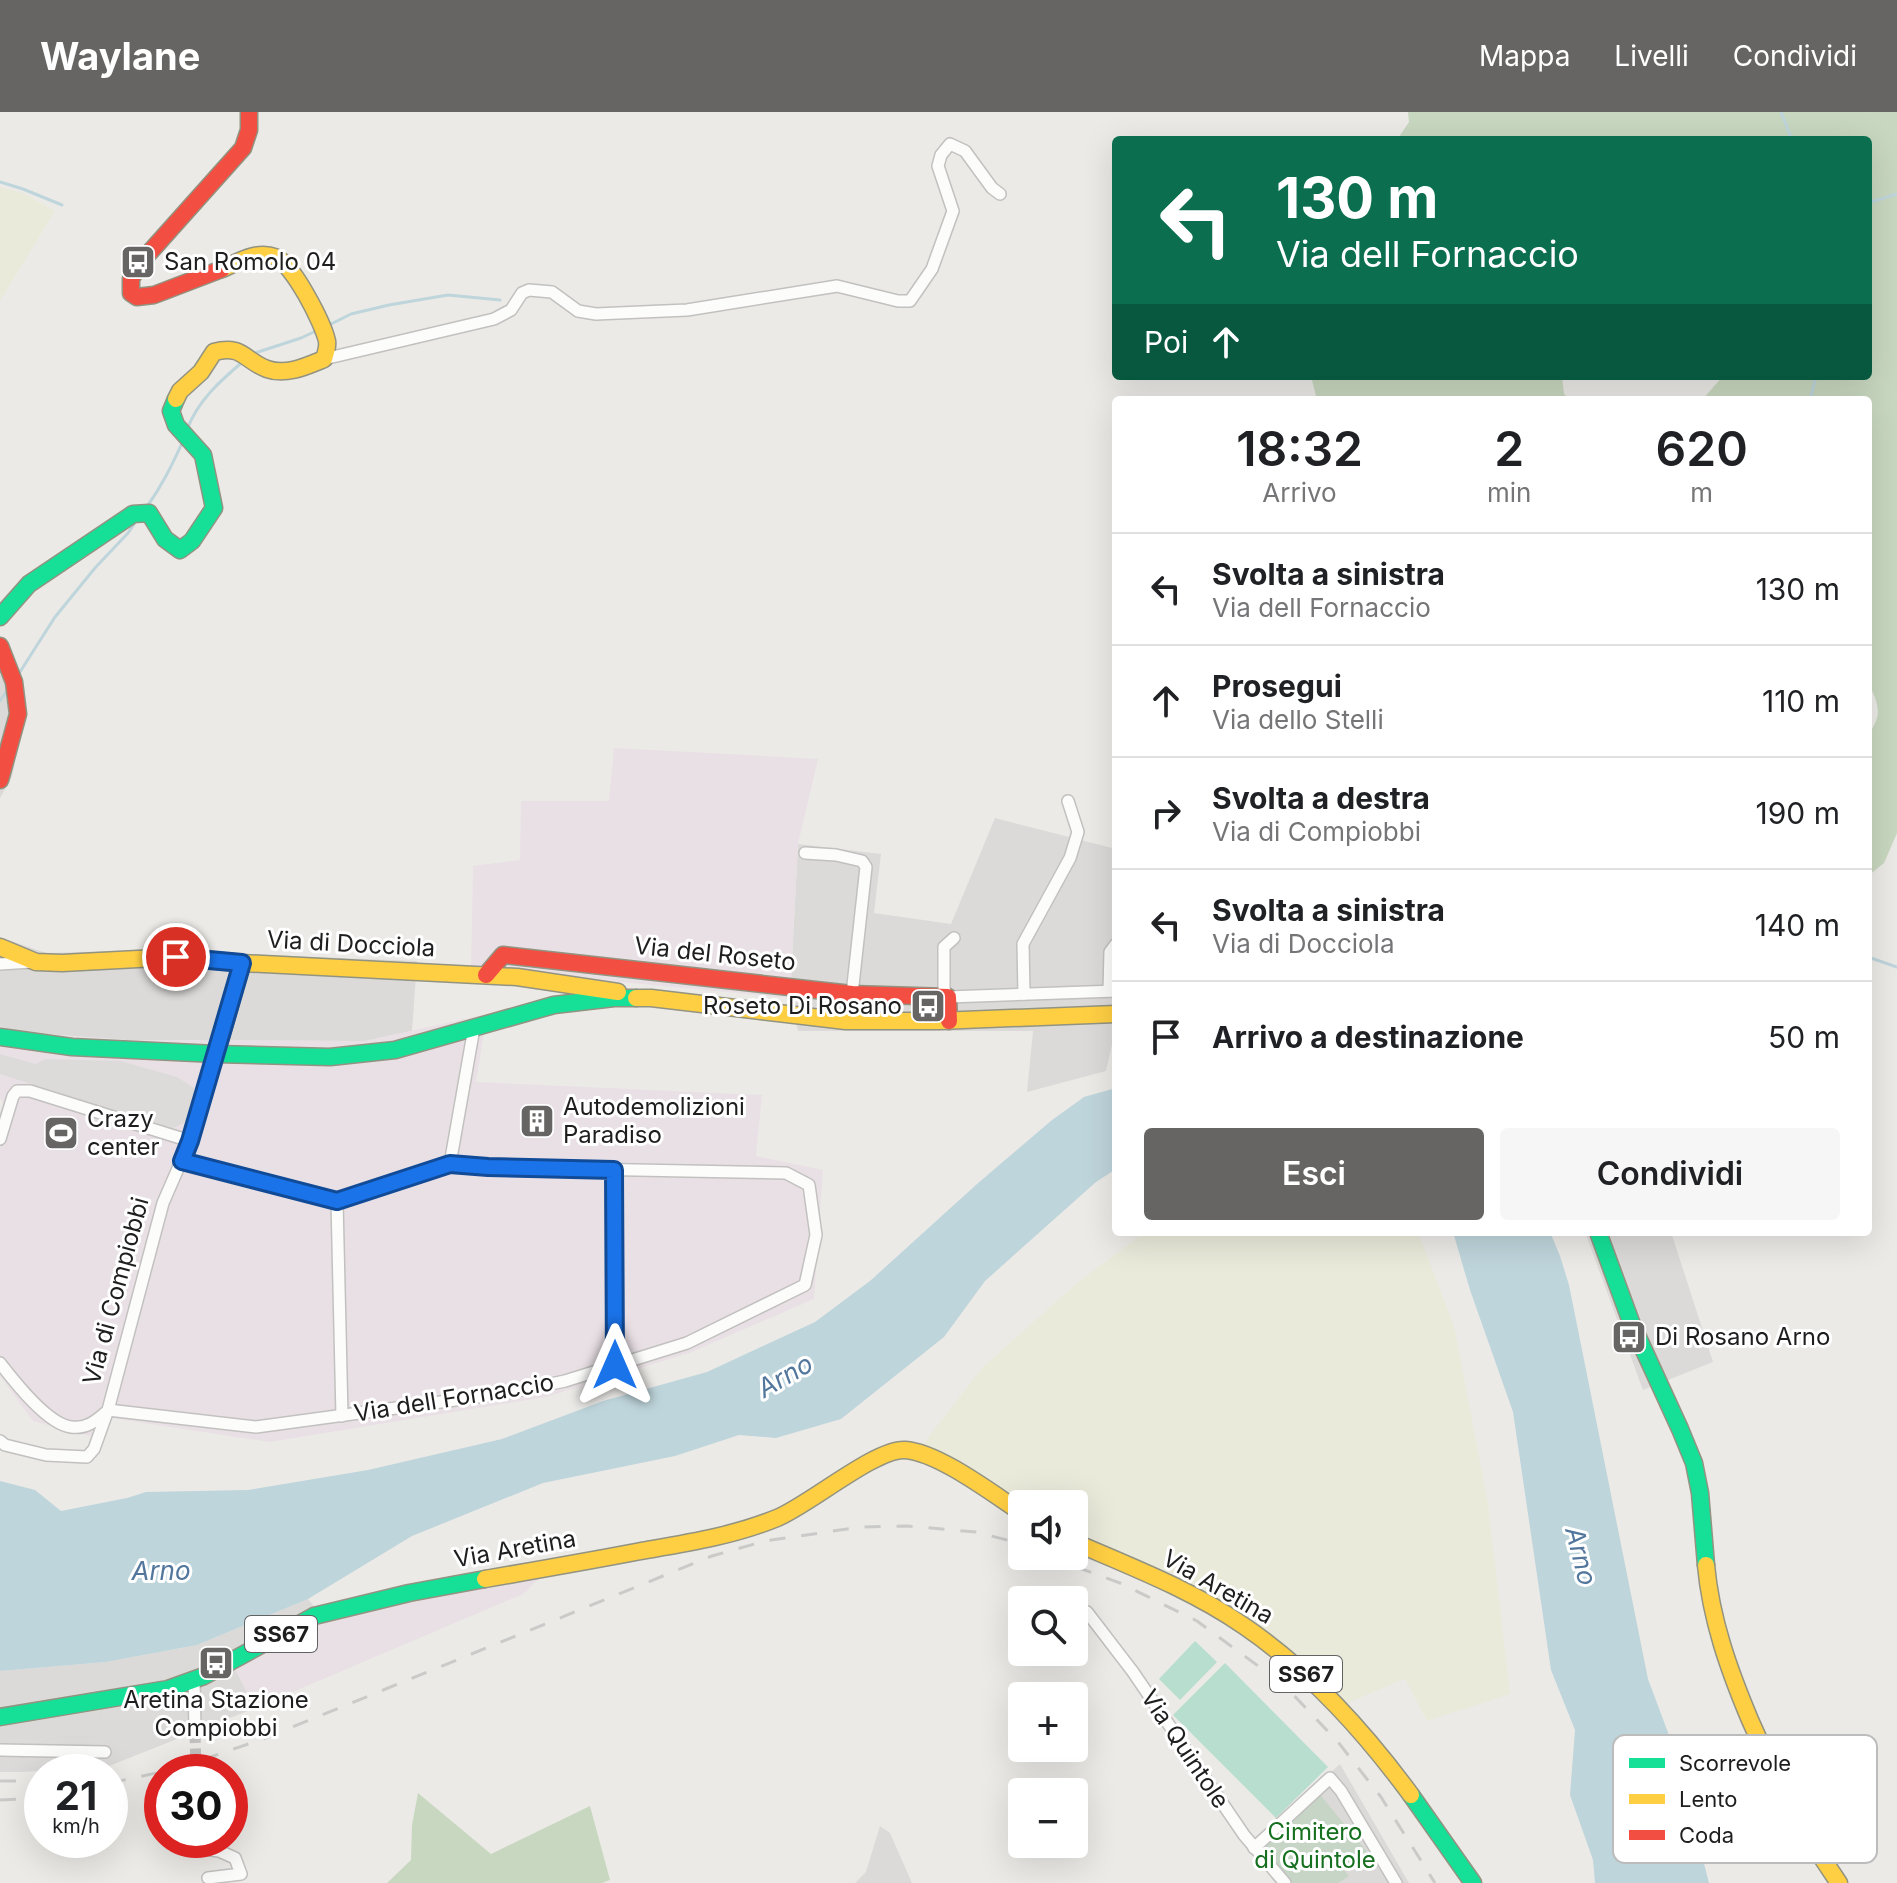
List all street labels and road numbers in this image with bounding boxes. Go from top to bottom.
street label: Via di Docciola [266,925,436,962]
street label: Via del Roseto [633,931,797,976]
street label: Via di Compiobbi [77,1194,154,1388]
street label: Via dell Fornaccio [352,1367,556,1428]
street label: Via Aretina [452,1524,578,1573]
street label: Via Aretina [1158,1543,1279,1630]
road number: SS67 [245,1616,317,1652]
road number: SS67 [1270,1656,1342,1692]
street label: Via Quintole [1135,1684,1236,1814]

